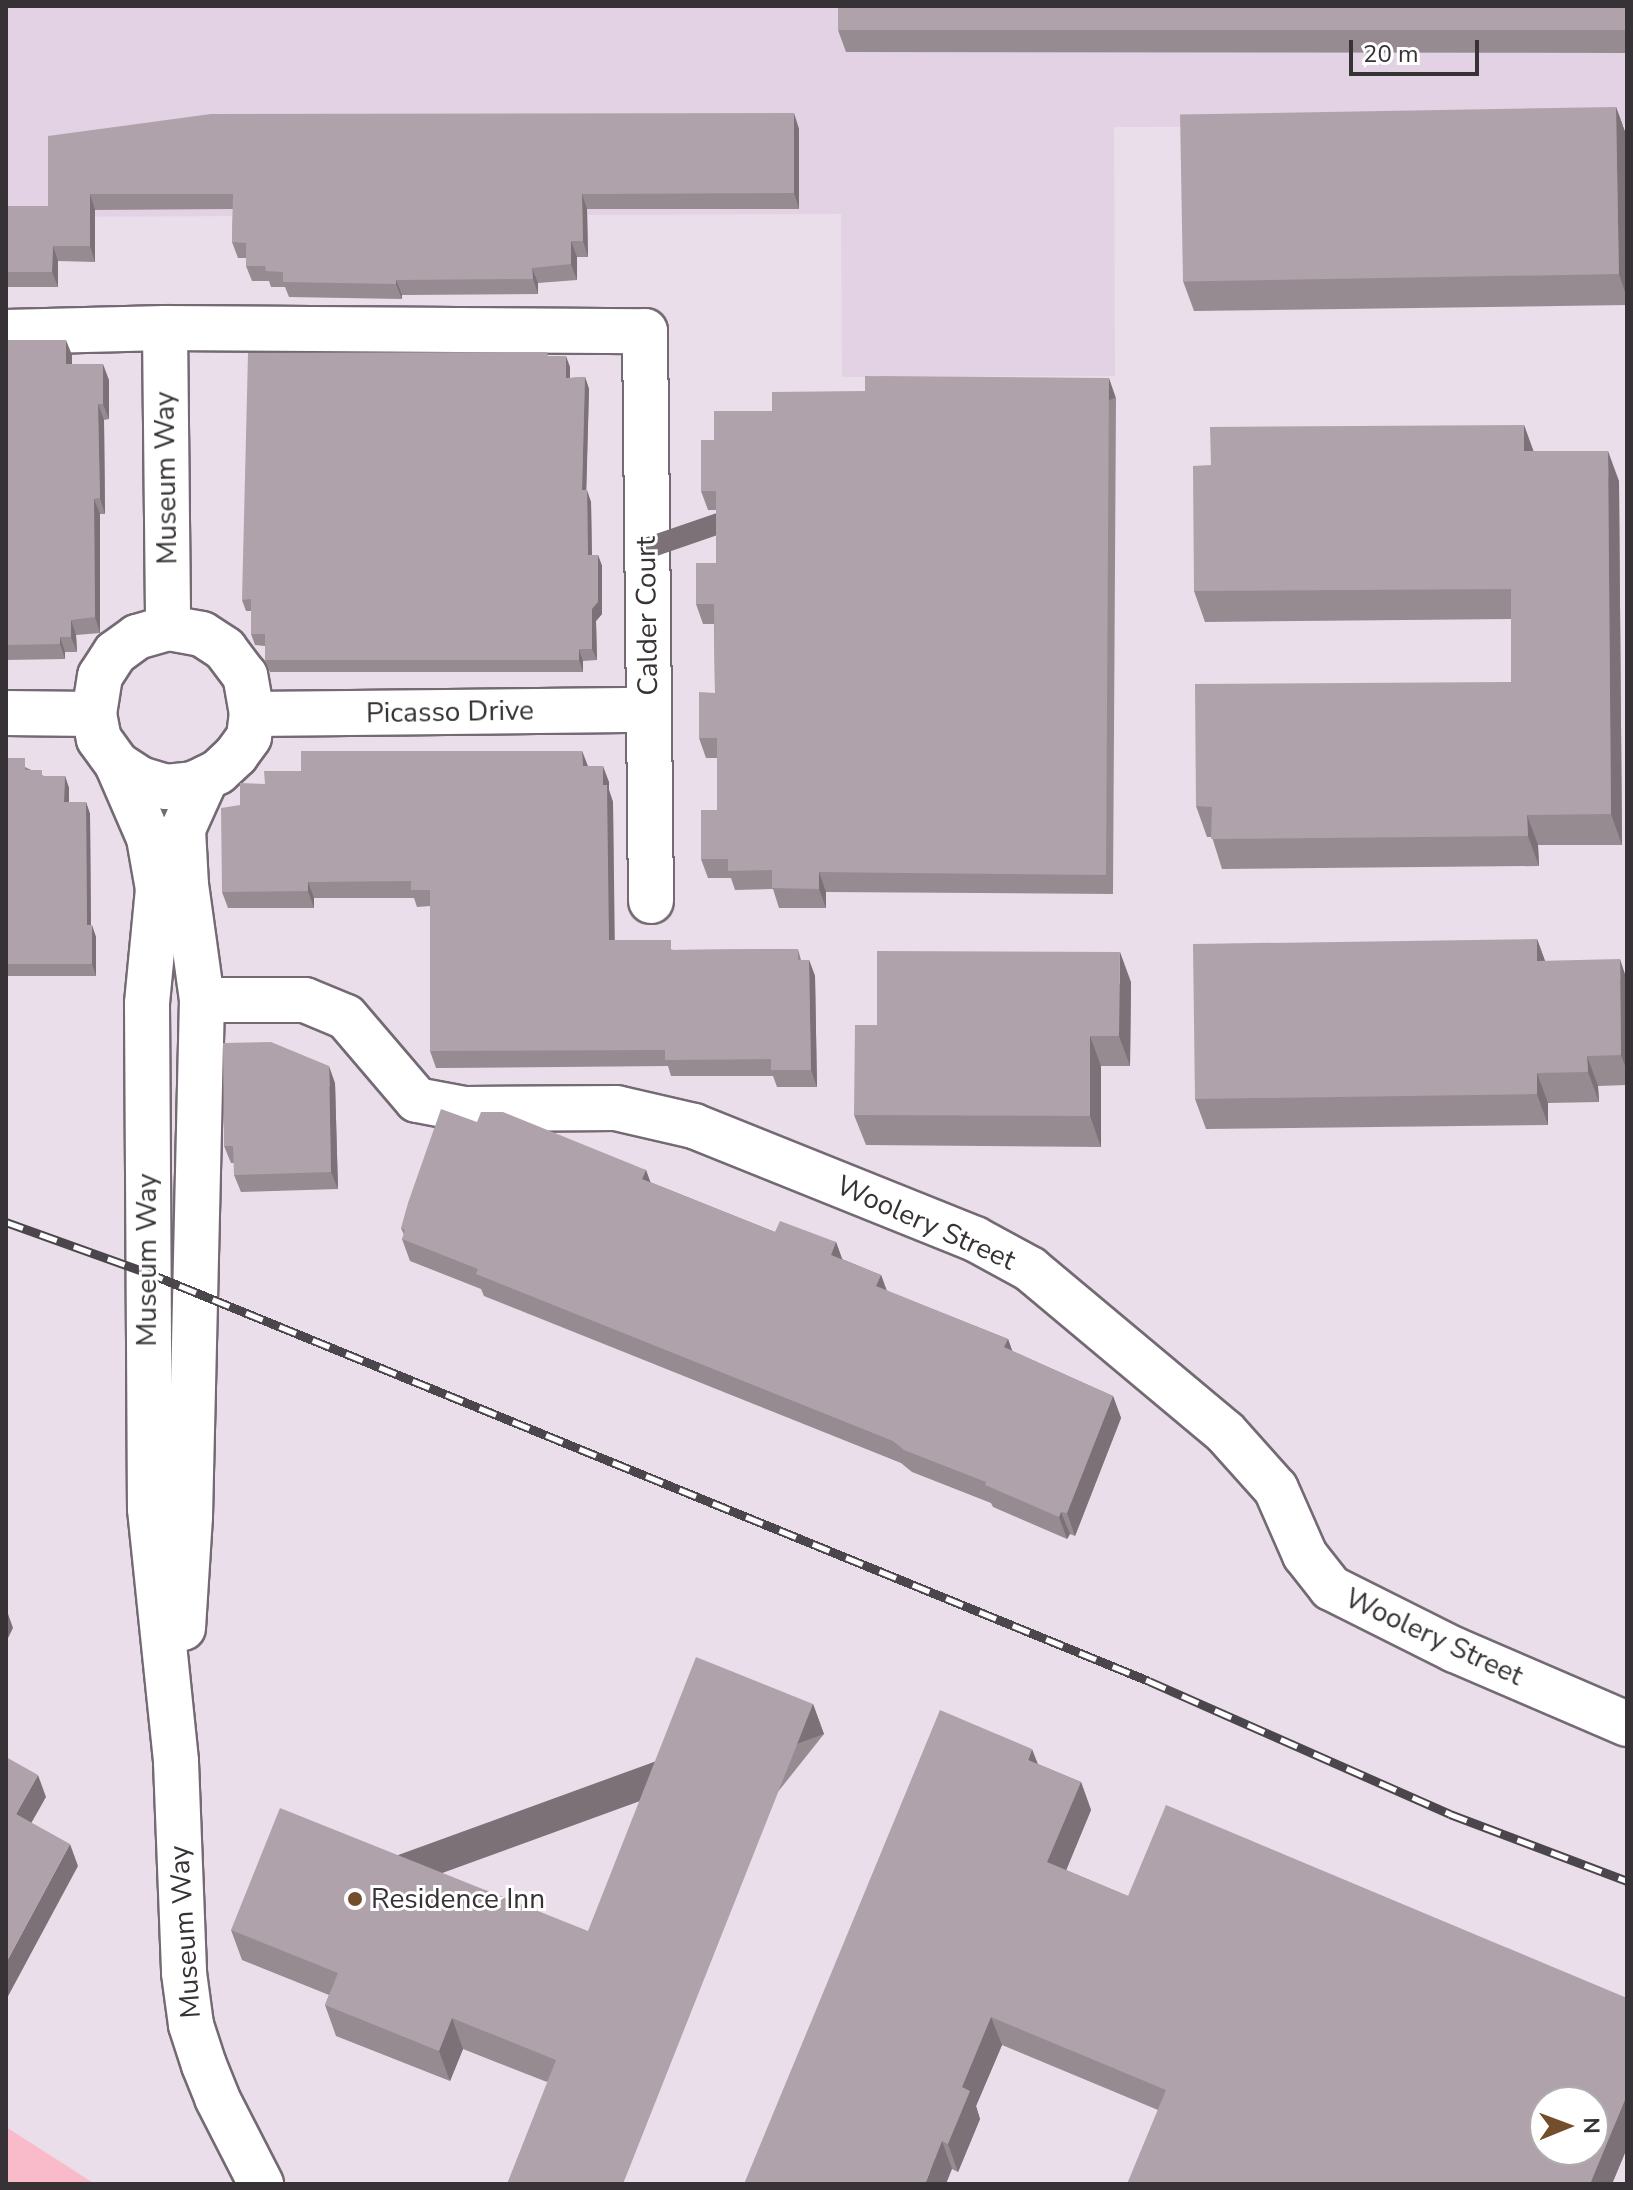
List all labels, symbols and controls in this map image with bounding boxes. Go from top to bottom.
scale bar [1353,24,1483,74]
text: 20 m [1363,38,1419,70]
street label: Museum Way [148,391,184,565]
street label: Calder Court [629,536,665,696]
street label: Picasso Drive [366,694,534,730]
street label: Woolery Street [831,1169,1021,1277]
street label: Museum Way [130,1173,164,1347]
street label: Woolery Street [1340,1581,1528,1693]
street label: Museum Way [162,1844,208,2020]
place label: Residence Inn [371,1882,545,1916]
marker: Residence Inn [346,1890,364,1908]
north arrow [1529,2086,1609,2166]
text: N [1576,2117,1606,2134]

